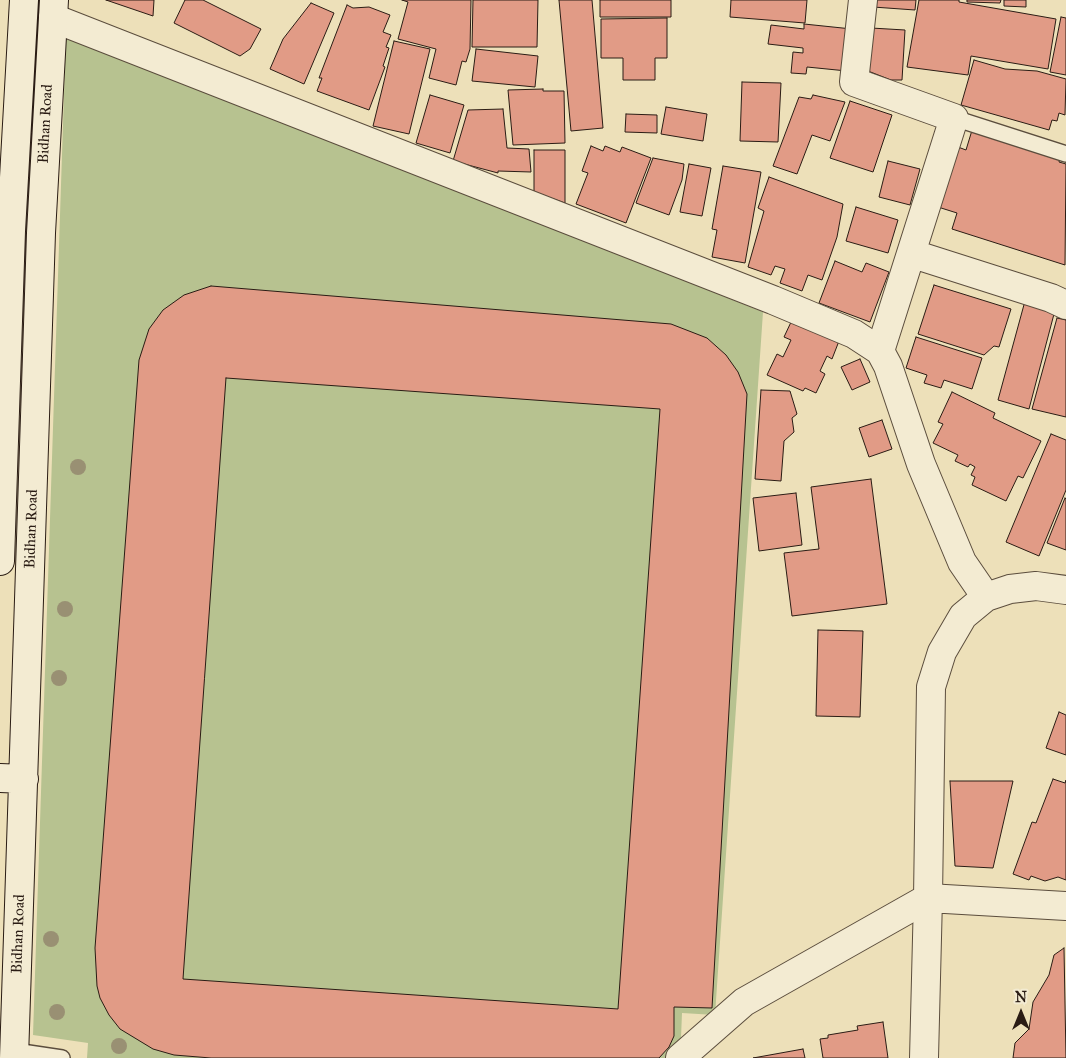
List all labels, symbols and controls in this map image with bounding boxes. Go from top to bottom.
street label: Bidhan Road [35,84,57,164]
street label: Bidhan Road [22,489,42,569]
street label: Bidhan Road [9,894,29,974]
north arrow [996,988,1046,1038]
text: N [1015,989,1027,1006]

